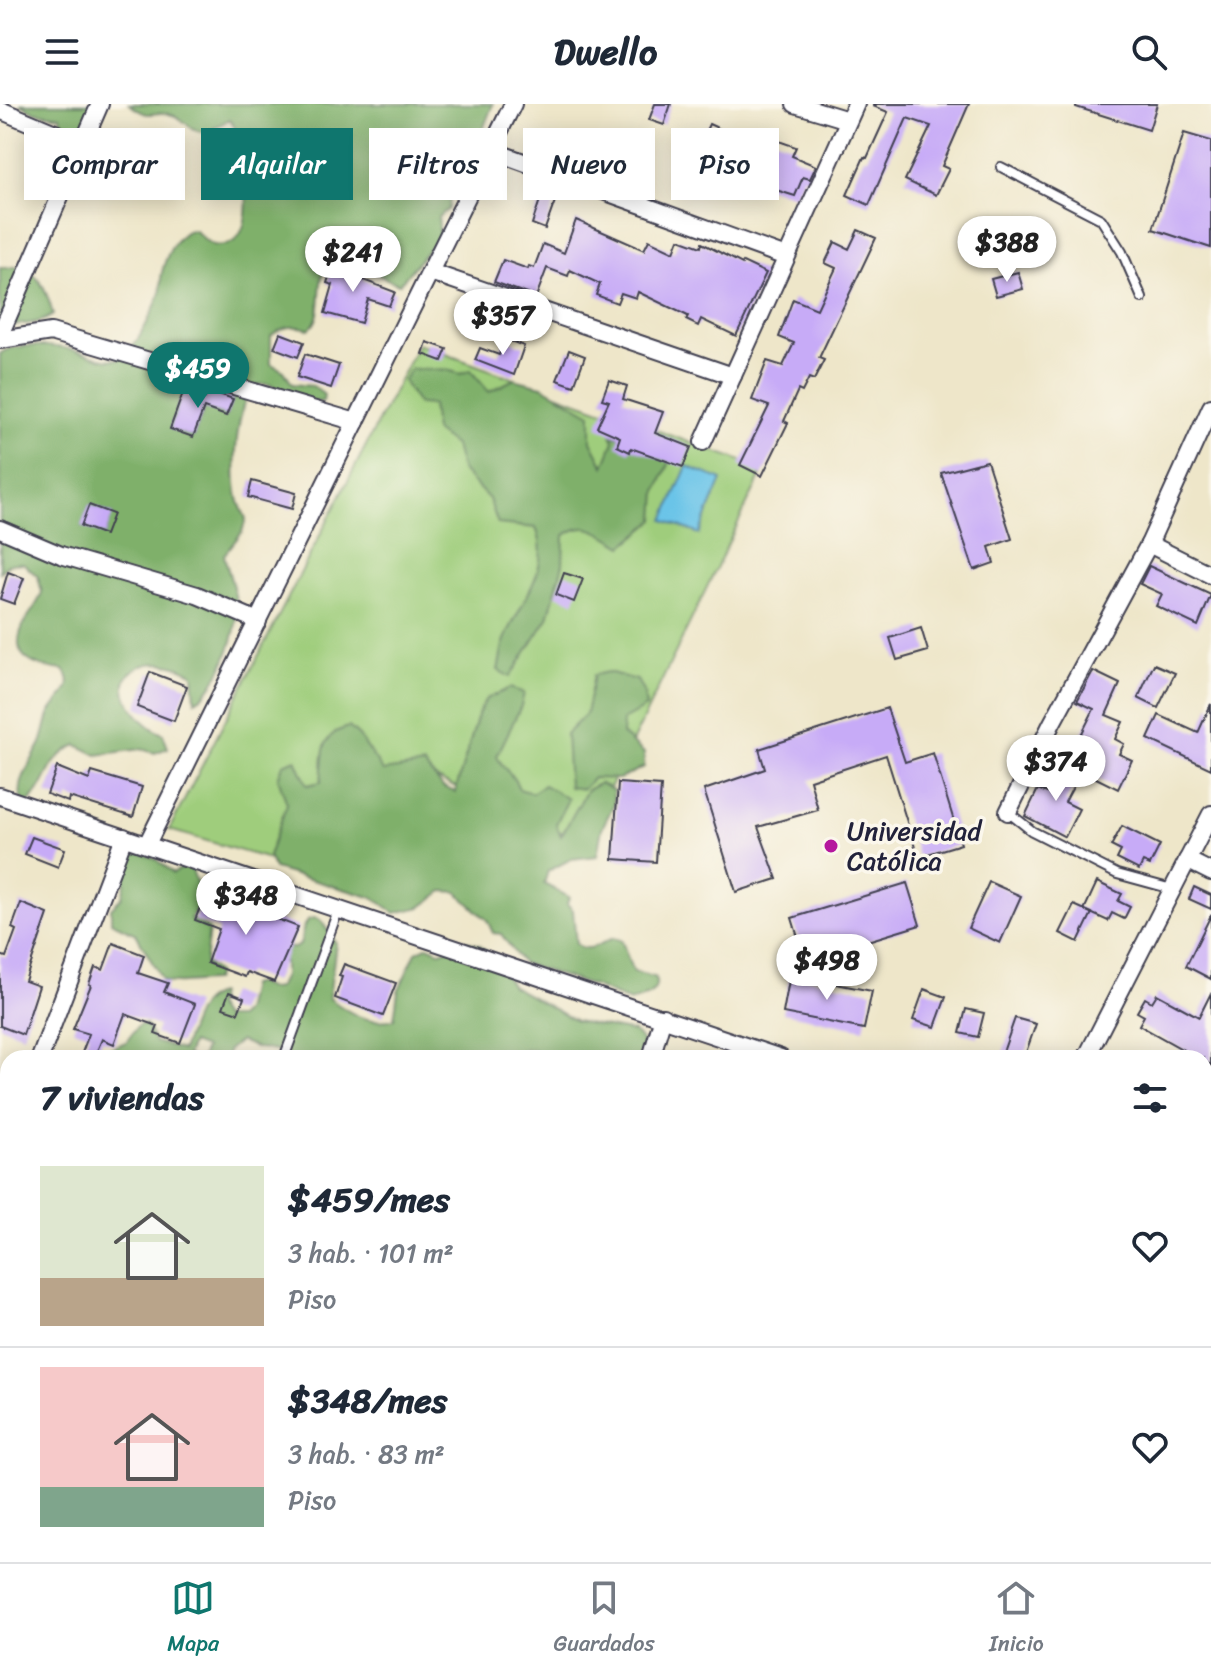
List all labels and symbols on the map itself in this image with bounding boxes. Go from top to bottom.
pin: $388 [960,216,1054,284]
pin: $241 [306,226,400,294]
pin: $357 [456,289,550,357]
pin: $459 [151,342,245,410]
pin: $374 [1009,735,1103,803]
place label: Universidad Católica [847,808,983,884]
marker: Universidad Católica [822,837,840,855]
pin: $348 [199,869,293,937]
pin: $498 [780,934,874,1002]

